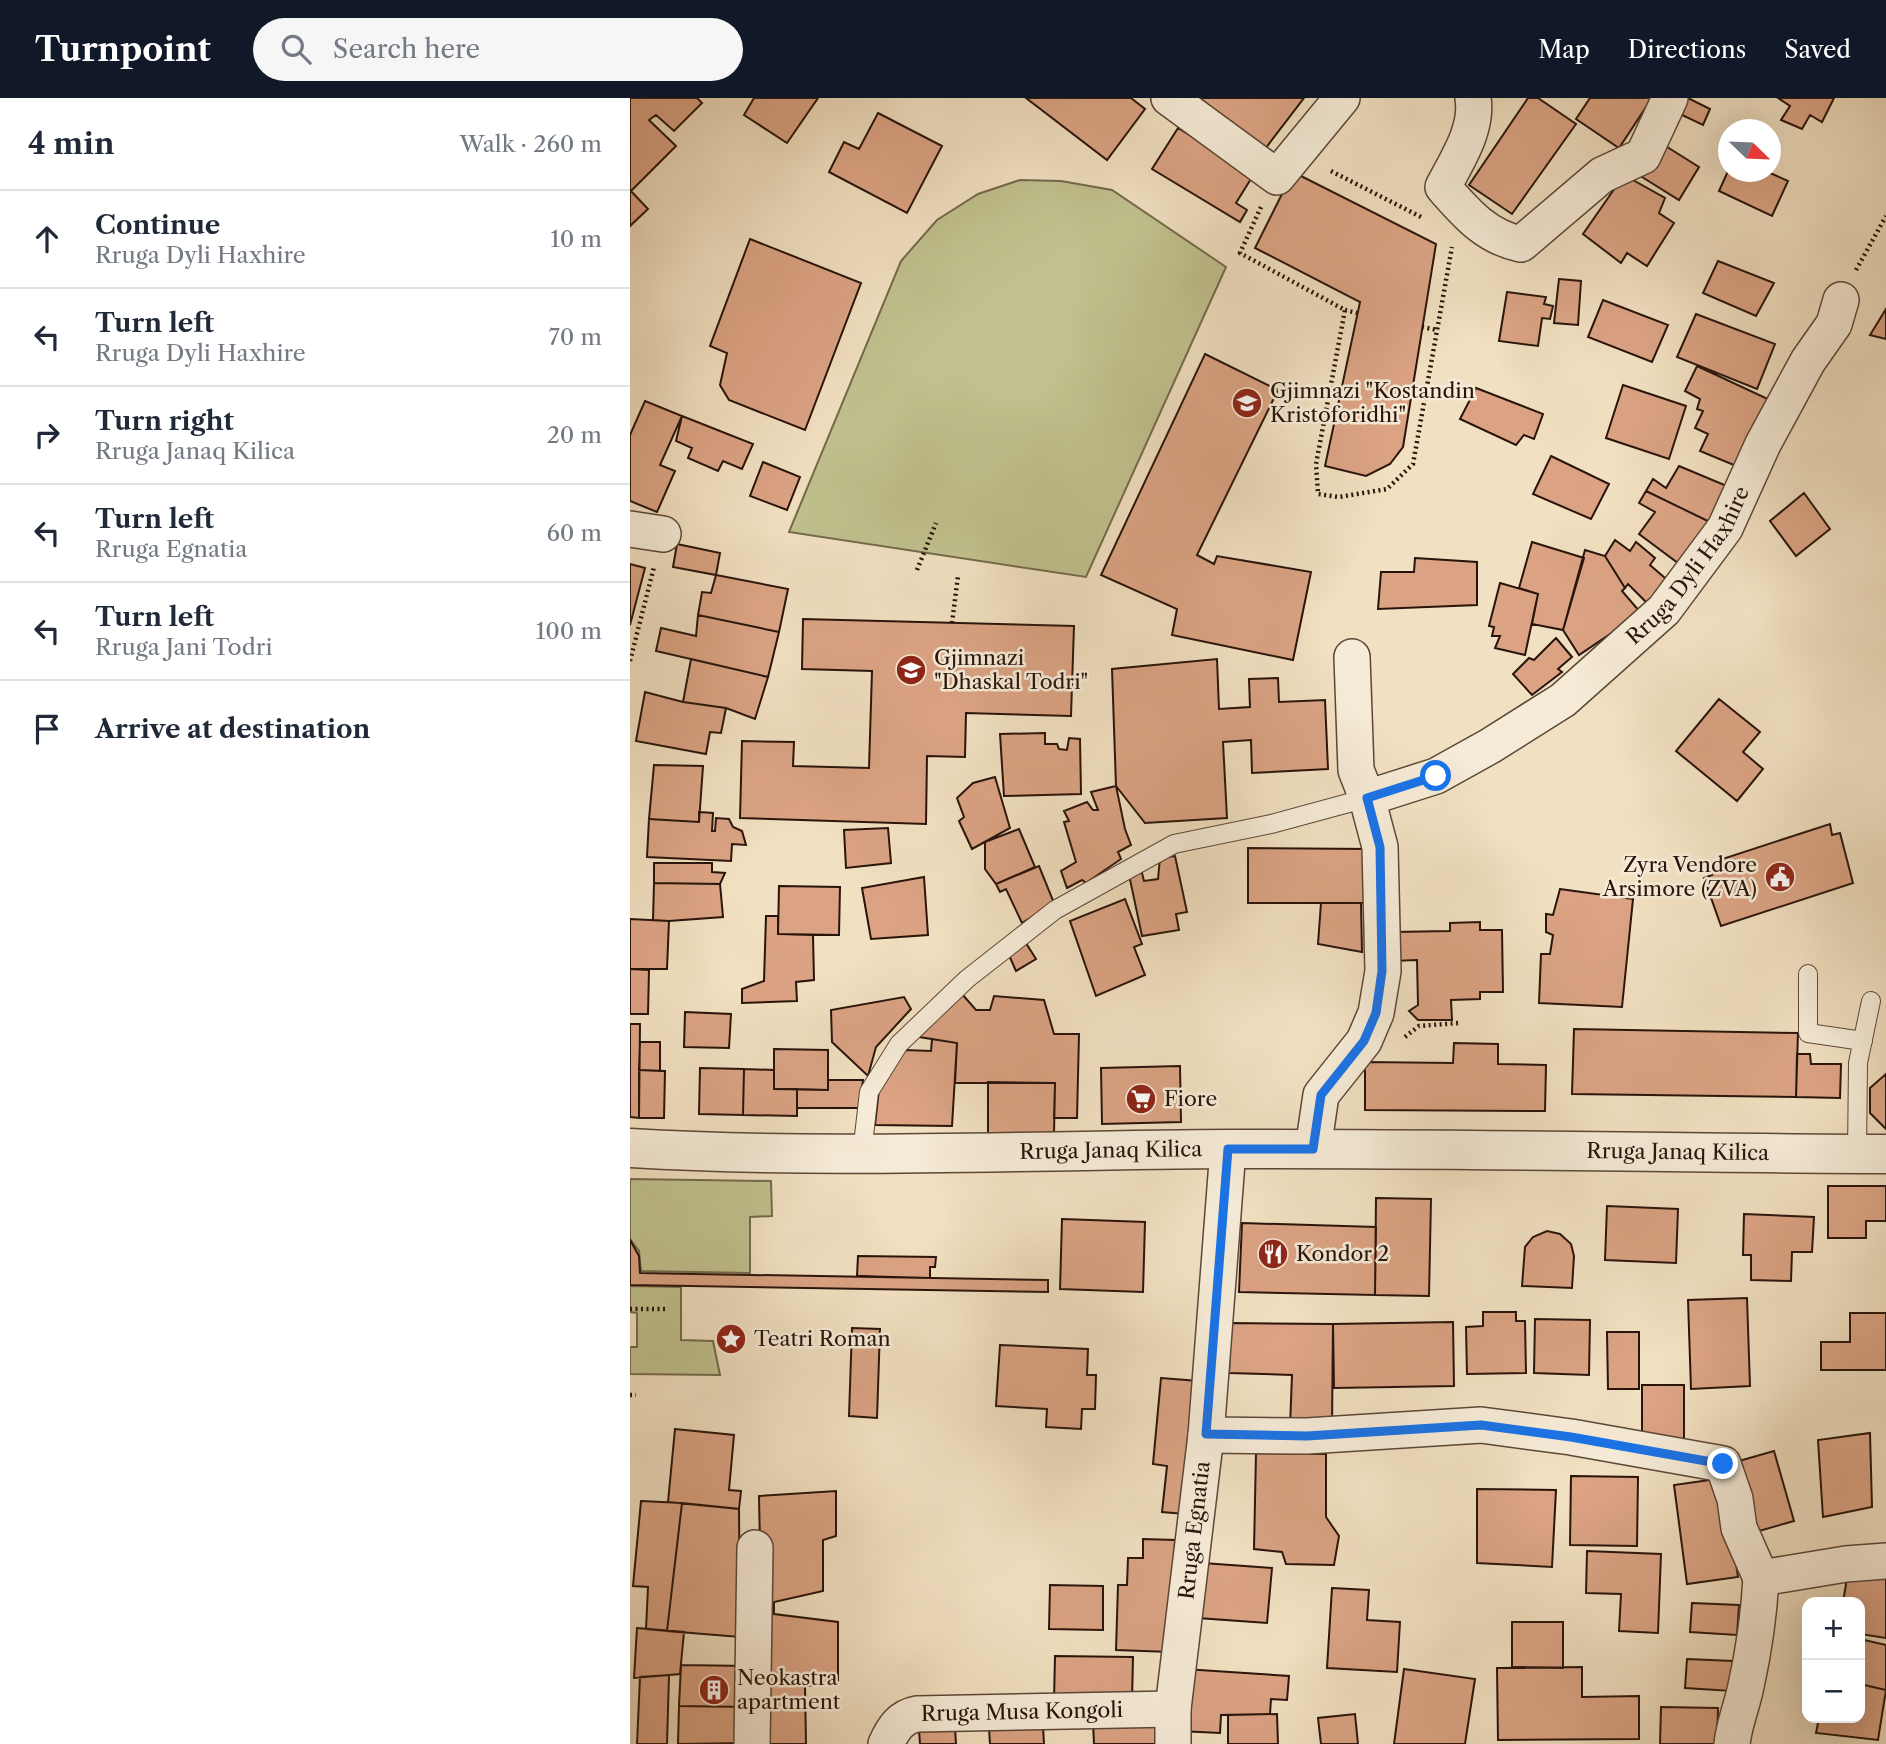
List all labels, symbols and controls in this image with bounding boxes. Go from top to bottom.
search box [253,18,743,81]
text: Turnpoint [35,29,211,70]
icon: search [277,30,315,68]
text: Search here [333,33,480,65]
text: Map [1538,35,1590,64]
text: Directions [1628,35,1746,64]
text: Saved [1784,35,1851,64]
north arrow [1718,119,1781,182]
text: 4 min [28,125,114,162]
text: Walk · 260 m [460,130,602,158]
text: Continue [95,209,220,241]
icon: ahead [28,220,66,258]
text: 10 m [550,225,602,253]
text: Rruga Dyli Haxhire [95,241,306,269]
text: Turn left [95,307,214,339]
icon: left [28,318,66,356]
text: 70 m [549,323,602,351]
text: Rruga Dyli Haxhire [95,339,306,367]
place label: Gjimnazi "Kostandin Kristoforidhi" [1270,378,1475,427]
school or university icon: Gjimnazi "Kostandin Kristoforidhi" [1230,386,1264,420]
text: Turn right [95,405,234,437]
icon: right [28,416,66,454]
text: 20 m [547,421,602,449]
text: Rruga Janaq Kilica [95,437,295,465]
street label: Rruga Dyli Haxhire [1621,482,1754,650]
text: Turn left [95,503,214,535]
icon: left [28,514,66,552]
text: 60 m [546,519,602,547]
text: Rruga Egnatia [95,535,247,563]
text: Turn left [95,601,214,633]
icon: left [28,612,66,650]
text: 100 m [536,617,602,645]
text: Rruga Jani Todri [95,633,272,661]
place label: Gjimnazi "Dhaskal Todri" [934,645,1088,694]
school or university icon: Gjimnazi "Dhaskal Todri" [894,653,928,687]
icon: arrive [28,710,66,748]
text: Arrive at destination [95,713,370,745]
route start [1420,760,1451,791]
place label: Zyra Vendore Arsimore (ZVA) [1602,852,1757,901]
public building icon: Zyra Vendore Arsimore (ZVA) [1763,860,1797,894]
supermarket icon: Fiore [1124,1082,1158,1116]
place label: Fiore [1164,1086,1217,1111]
street label: Rruga Janaq Kilica [1019,1136,1203,1164]
street label: Rruga Janaq Kilica [1586,1138,1770,1165]
restaurant icon: Kondor 2 [1256,1237,1290,1271]
place label: Kondor 2 [1296,1241,1389,1266]
place icon: Teatri Roman [714,1322,748,1356]
place label: Teatri Roman [754,1326,891,1351]
route end [1707,1448,1738,1479]
street label: Rruga Egnatia [1173,1459,1215,1601]
map controls [1802,1597,1865,1723]
button: + [1802,1597,1865,1660]
button: − [1802,1660,1865,1723]
place label: Neokastra apartment [737,1665,841,1714]
building icon: Neokastra apartment [697,1673,731,1707]
street label: Rruga Musa Kongoli [921,1697,1123,1726]

